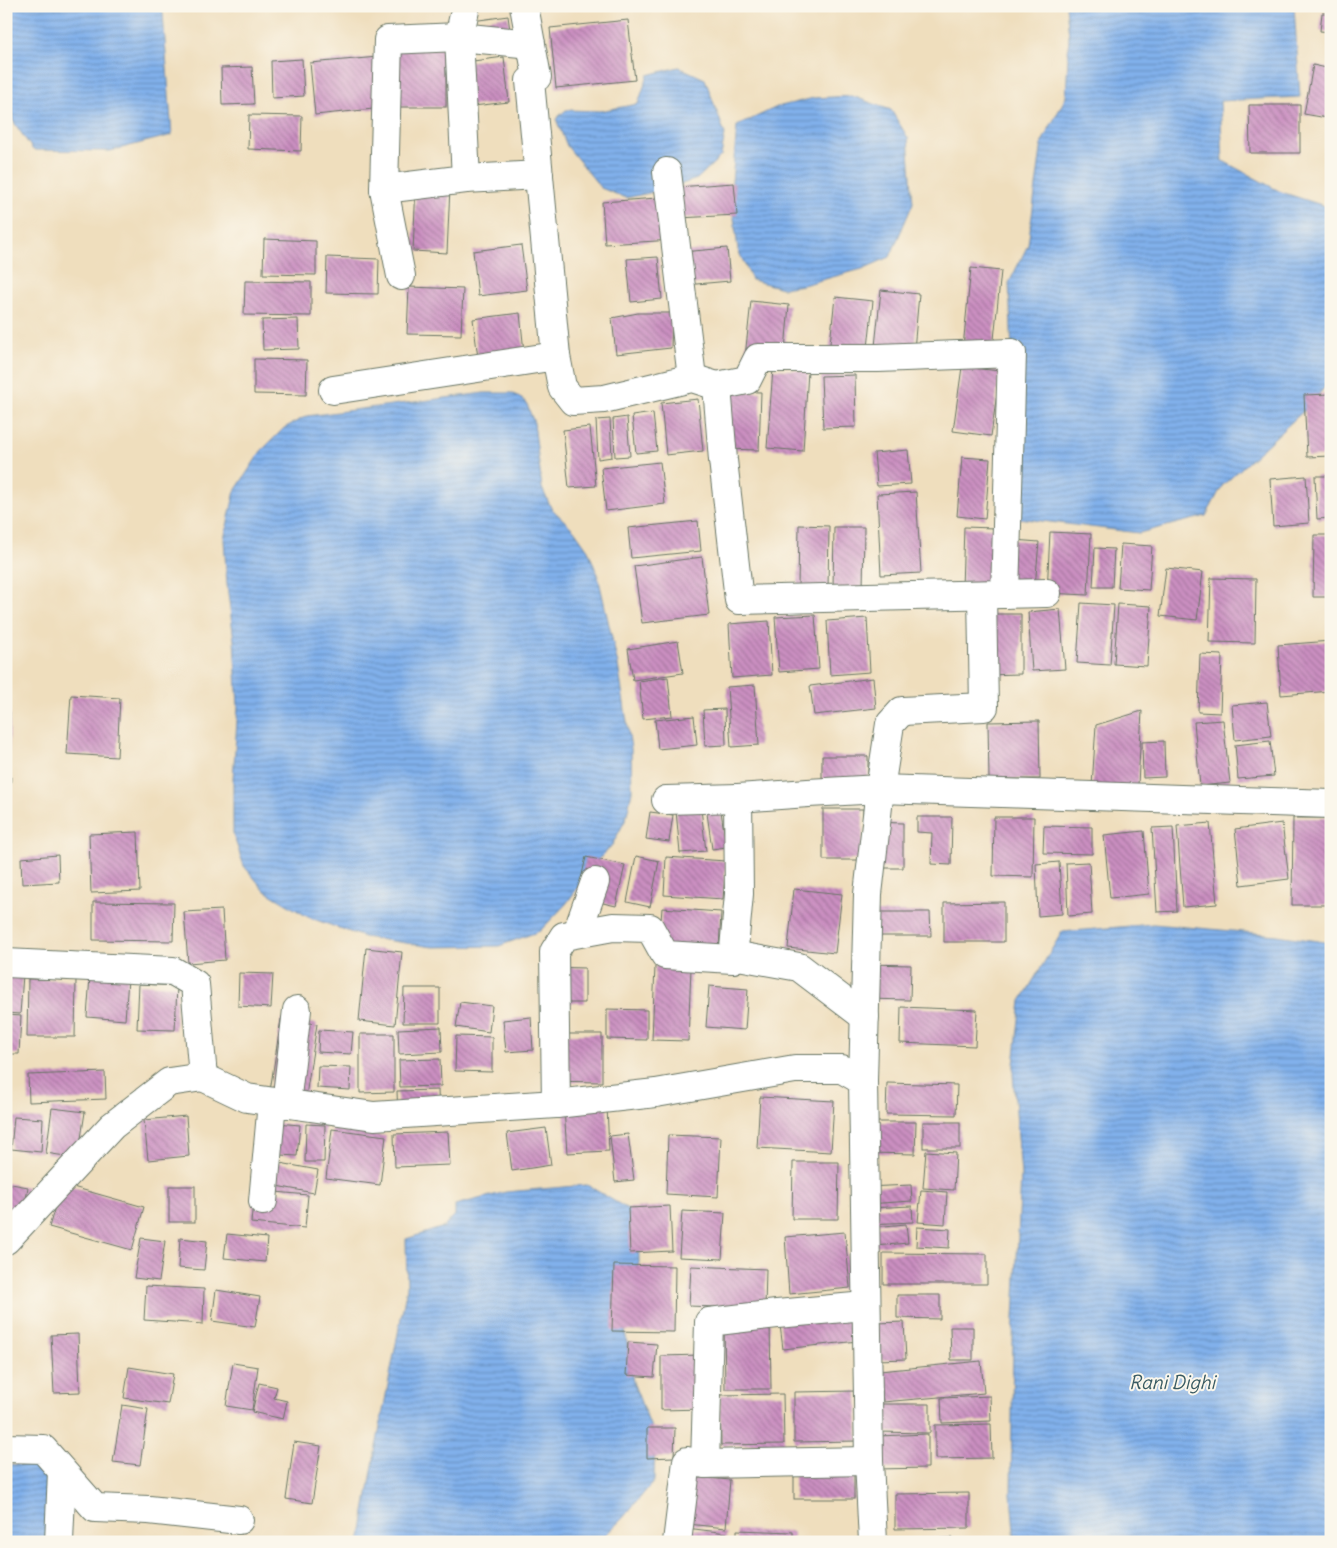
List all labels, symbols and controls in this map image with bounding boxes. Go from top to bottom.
water label: Rani Dighi [1129,1370,1218,1394]

